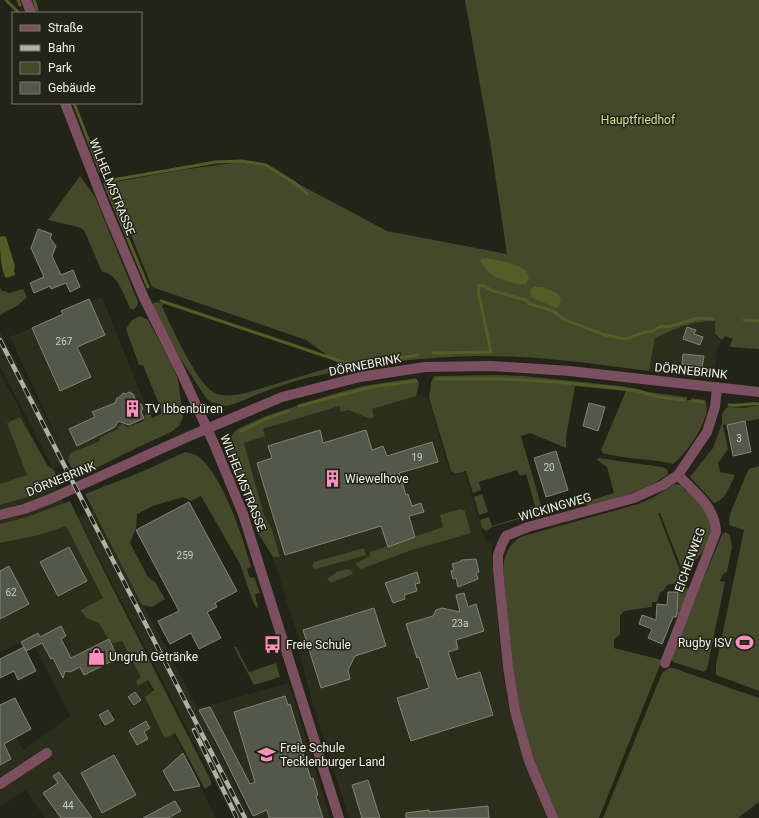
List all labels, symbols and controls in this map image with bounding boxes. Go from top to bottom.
legend [12,12,142,104]
text: Straße [48,21,83,35]
text: Bahn [48,41,75,55]
text: Park [48,61,73,75]
text: Gebäude [48,81,96,95]
park label: Hauptfriedhof [601,113,676,127]
street label: WILHELMSTRASSE [86,136,138,238]
house number: 267 [56,336,73,347]
street label: DÖRNEBRINK [328,350,403,379]
street label: DÖRNEBRINK [654,359,729,382]
building icon: TV Ibbenbüren [122,399,142,419]
place label: TV Ibbenbüren [145,402,223,416]
street label: WILHELMSTRASSE [217,432,269,534]
house number: 3 [736,433,742,444]
house number: 19 [411,452,423,463]
street label: DÖRNEBRINK [24,458,98,499]
house number: 20 [543,462,555,473]
building icon: Wiewelhove [322,469,342,489]
place label: Wiewelhove [345,472,409,486]
street label: WICKINGWEG [517,490,593,524]
street label: EICHENWEG [672,526,708,594]
house number: 259 [177,550,193,561]
house number: 62 [5,587,17,598]
house number: 23a [452,618,468,629]
sports icon: Rugby ISV [735,633,755,653]
bus stop icon: Freie Schule [263,635,283,655]
place label: Rugby ISV [678,636,732,650]
place label: Freie Schule [286,638,351,652]
shop icon: Ungruh Getränke [86,647,106,667]
place label: Ungruh Getränke [109,650,198,664]
place label: Freie Schule Tecklenburger Land [280,741,385,769]
school or university icon: Freie Schule Tecklenburger Land [257,745,277,765]
house number: 44 [62,800,74,811]

